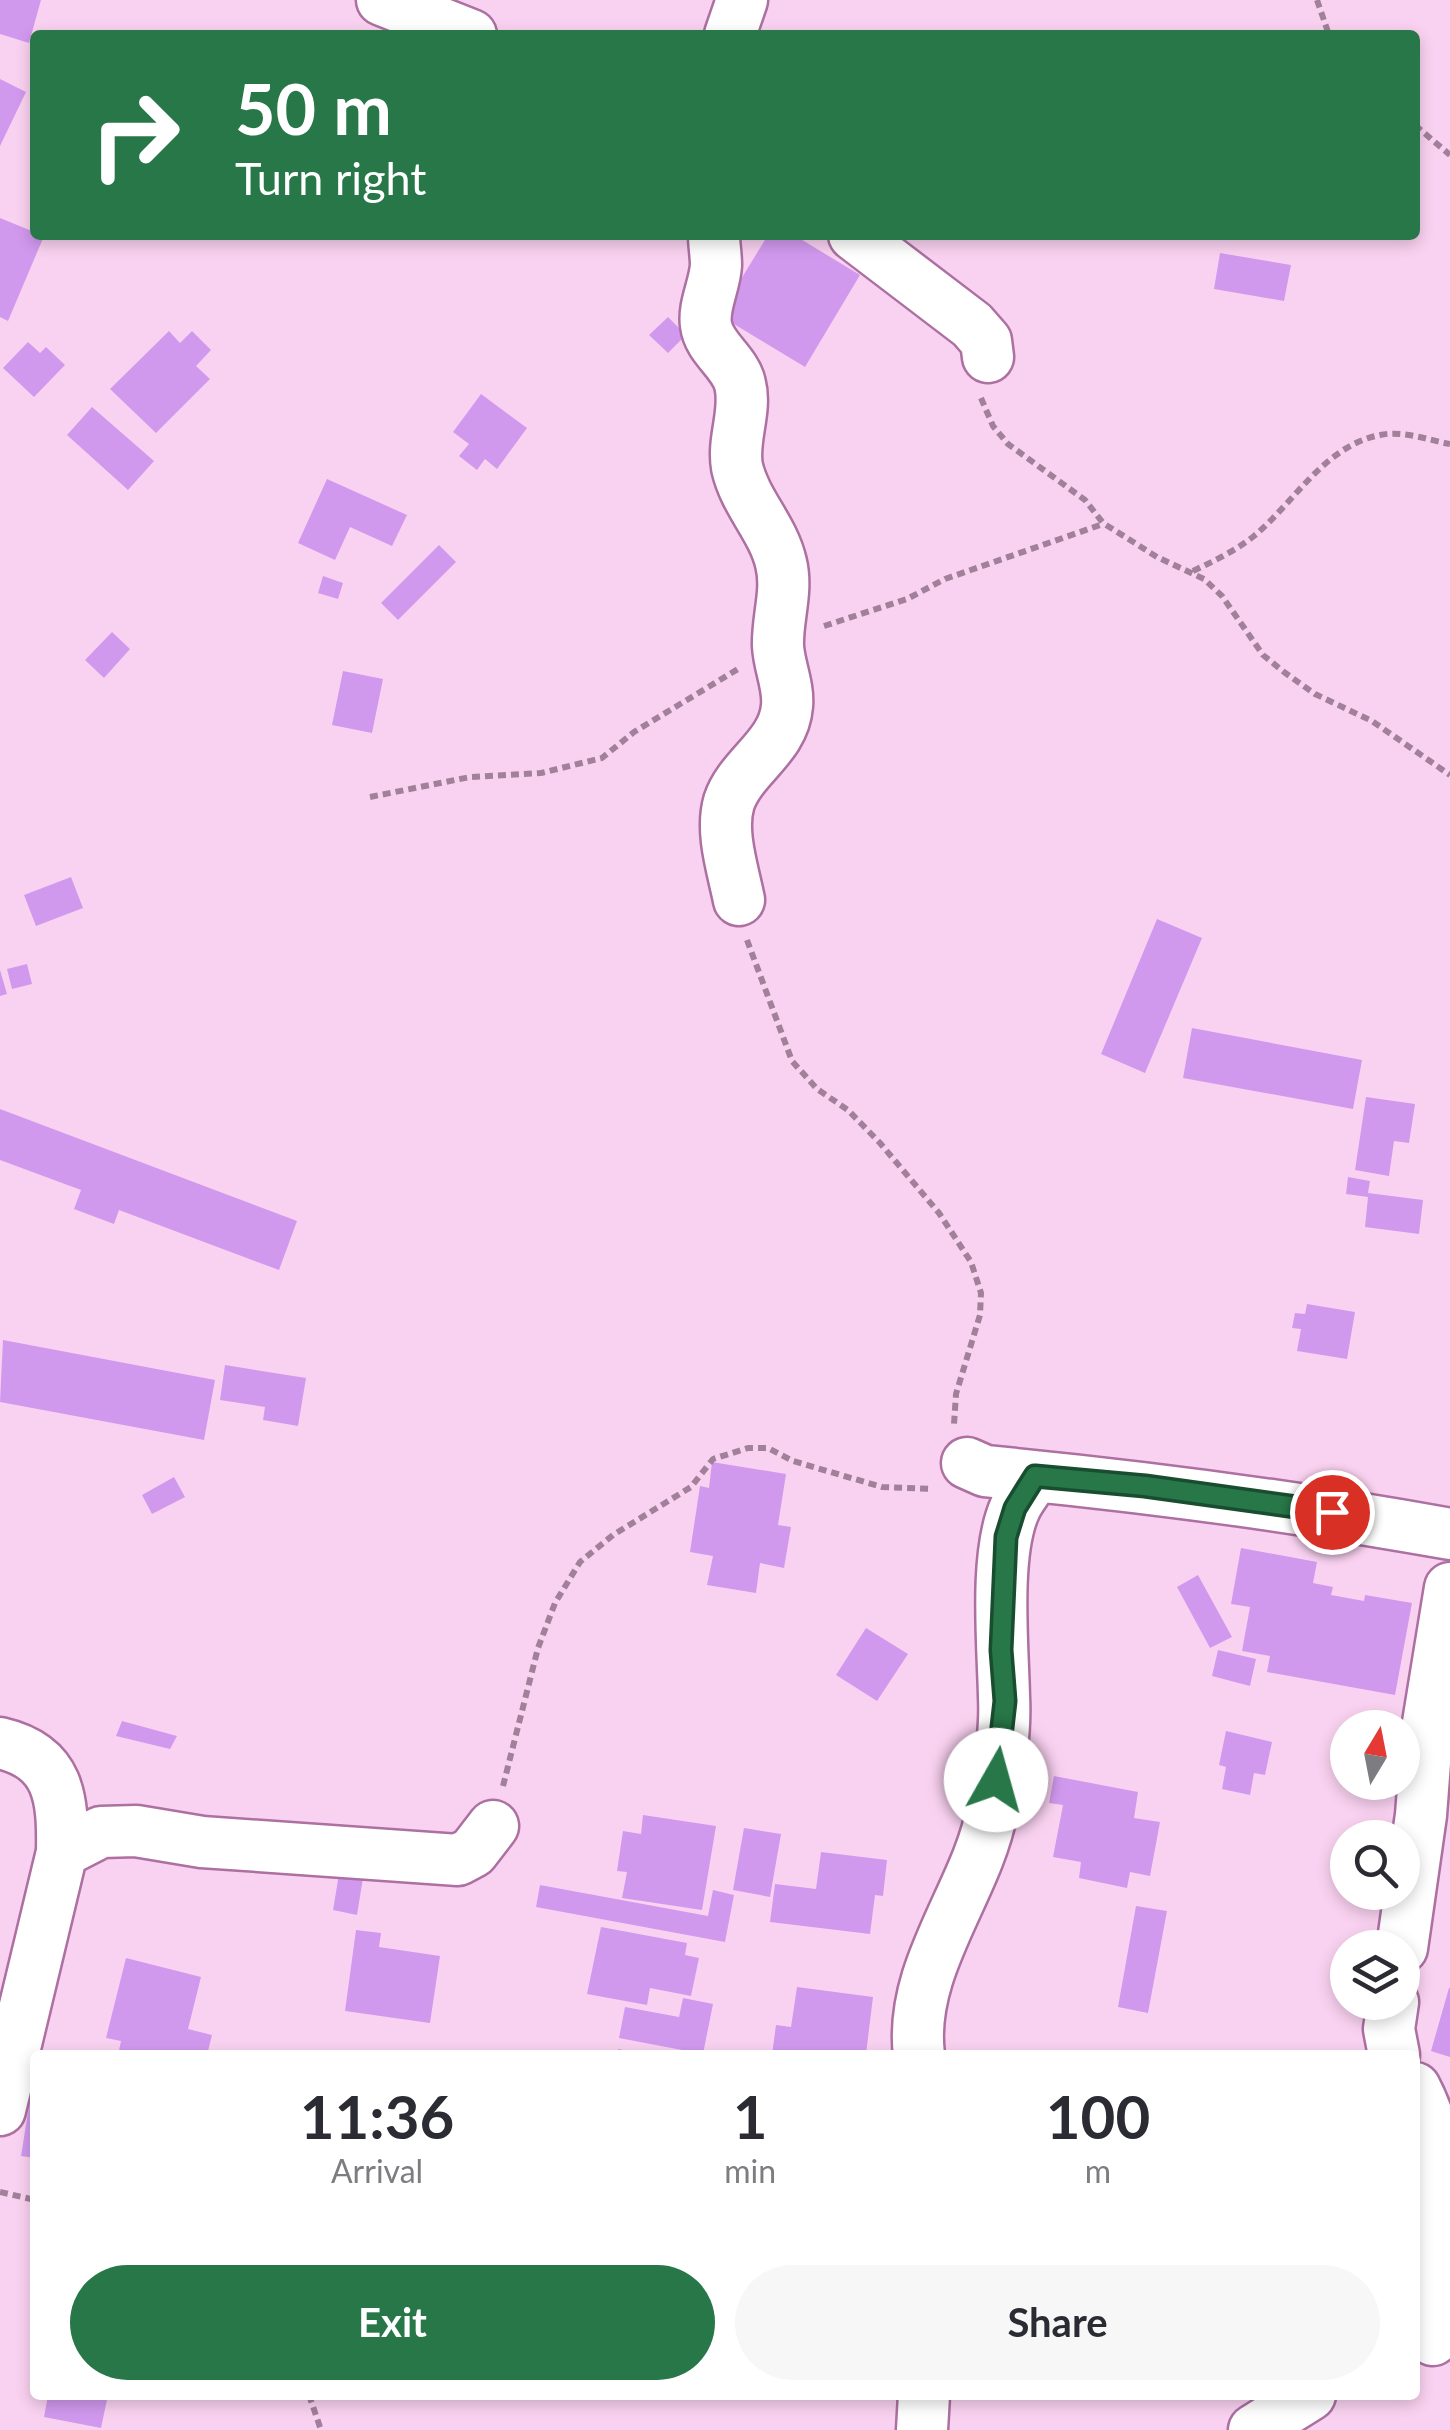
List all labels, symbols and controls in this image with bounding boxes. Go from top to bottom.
text: 50 m [235,66,392,150]
icon: right [70,70,200,200]
text: Turn right [235,151,426,205]
pin [1290,1470,1375,1555]
icon: arrive [1305,1485,1360,1540]
north arrow [1330,1710,1420,1800]
map controls [1330,1710,1420,2020]
position arrow [944,1728,1048,1832]
button: search [1330,1820,1420,1910]
button: layers [1330,1930,1420,2020]
text: 11:36 [300,2080,454,2152]
text: 1 [733,2080,768,2152]
text: 100 [1046,2080,1150,2152]
text: Arrival [331,2151,423,2190]
text: min [724,2151,776,2190]
text: m [1085,2151,1111,2190]
button: Exit [70,2265,715,2380]
button: Share [735,2265,1380,2380]

